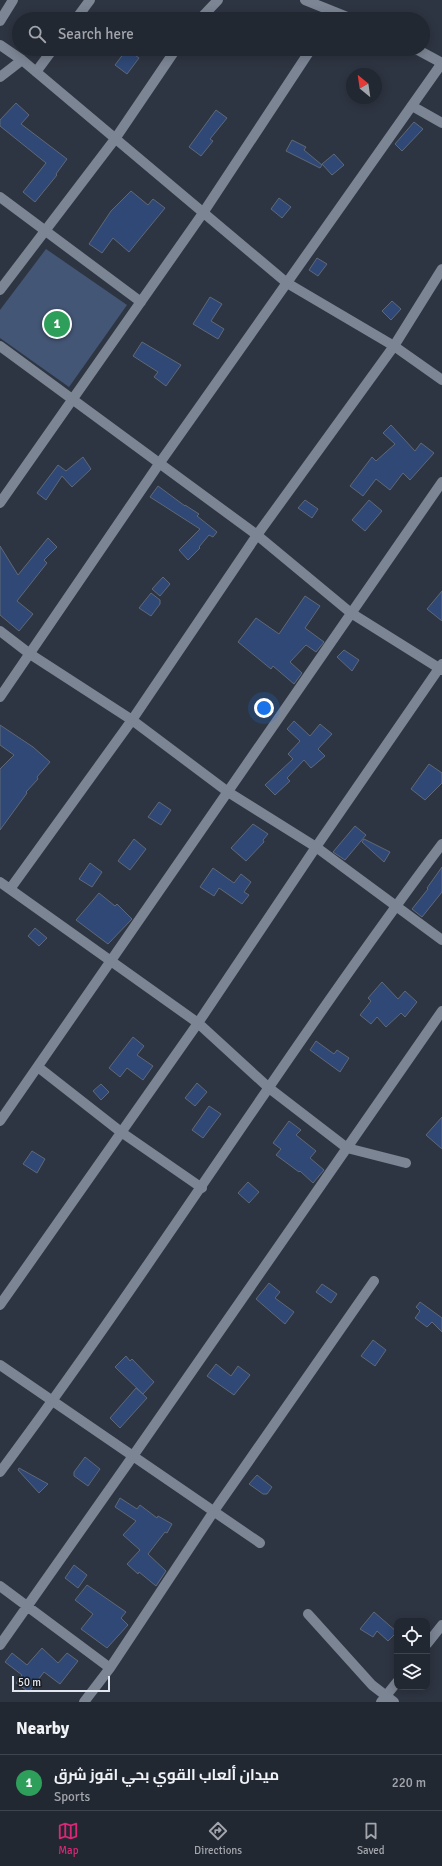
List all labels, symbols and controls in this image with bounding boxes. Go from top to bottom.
search box [12,12,430,56]
icon: search [26,23,48,45]
text: Search here [58,25,134,43]
north arrow [346,68,382,104]
pin: 1 [44,309,70,339]
your location [254,698,274,718]
map controls [394,1618,430,1690]
button: locate [394,1618,430,1654]
button: layers [394,1654,430,1690]
scale bar [12,1674,110,1693]
text: 50 m [18,1676,41,1689]
text: Nearby [16,1718,69,1739]
text: ميدان ألعاب القوي بحي اقوز شرق [54,1766,279,1784]
text: 1 [25,1775,33,1791]
text: 220 m [392,1775,426,1791]
text: Sports [54,1789,90,1805]
tab: Map [57,1820,79,1857]
tab: Directions [194,1820,242,1857]
tab: Saved [357,1820,385,1857]

